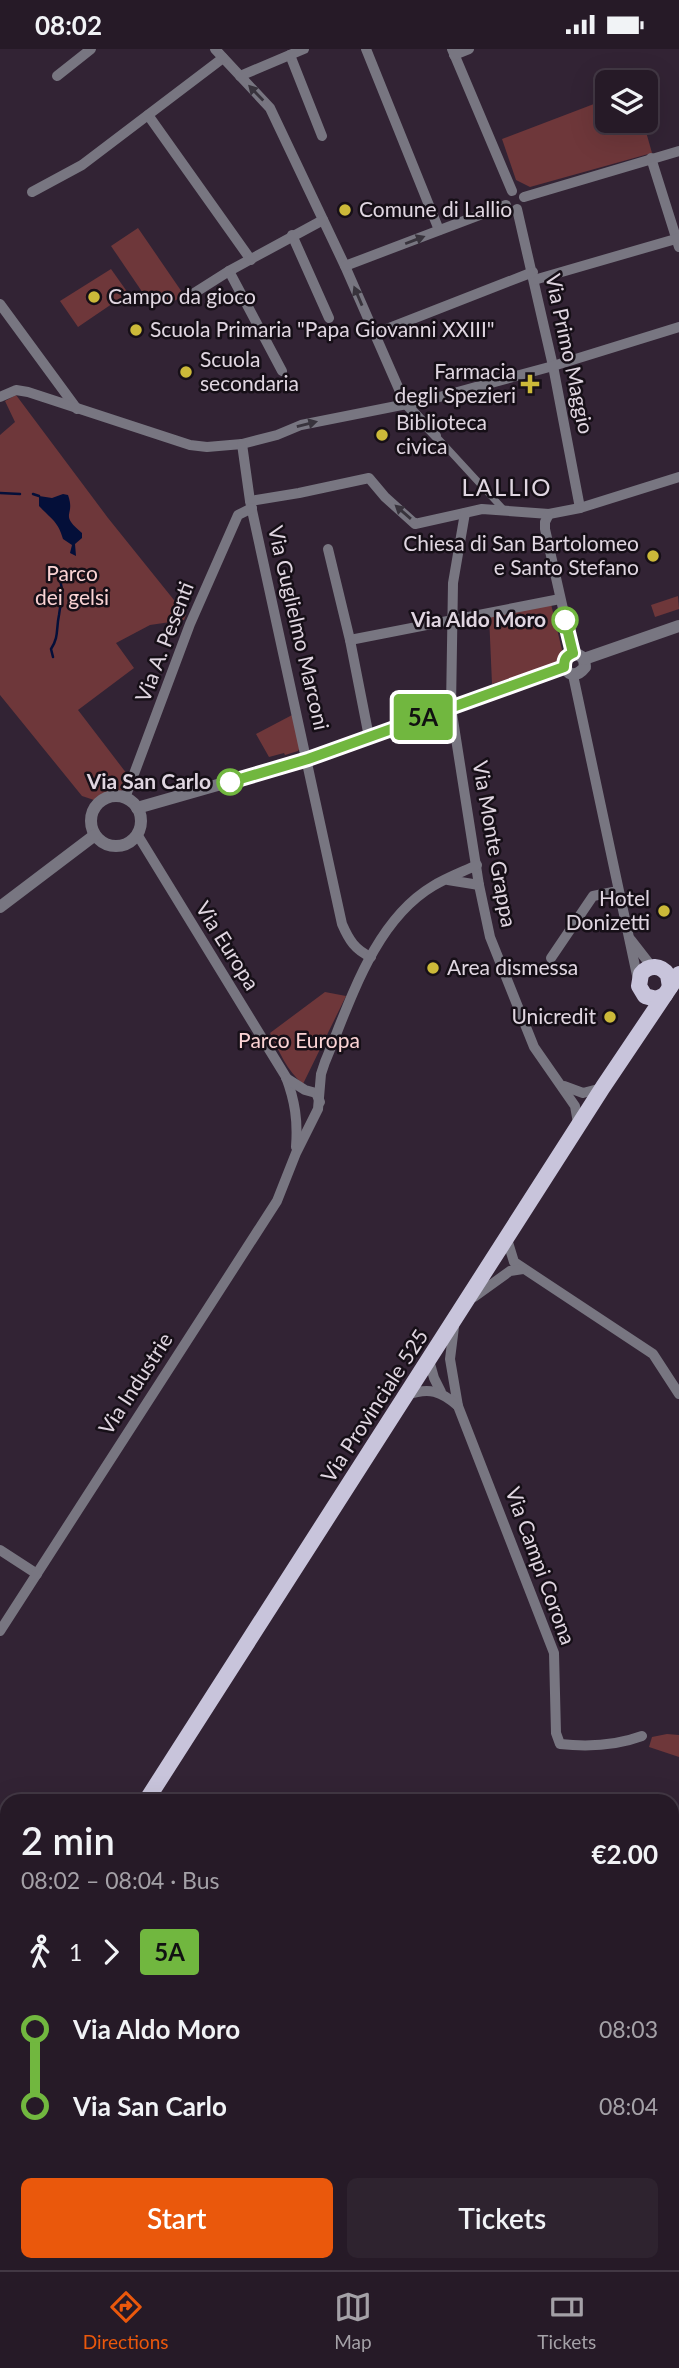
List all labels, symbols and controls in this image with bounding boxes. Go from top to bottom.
text: 08:02 [35,9,102,41]
map controls [595,70,658,133]
button: layers [595,70,658,133]
one-way arrow [249,85,265,102]
place label: Comune di Lallio [359,196,512,221]
marker: Comune di Lallio [337,202,353,218]
one-way arrow [405,234,426,245]
street label: Via Primo Maggio [541,271,600,436]
place label: Campo da gioco [108,283,256,308]
one-way arrow [352,286,364,306]
marker: Campo da gioco [86,289,102,305]
place label: Scuola Primaria "Papa Giovanni XXIII" [150,316,495,341]
marker: Scuola Primaria "Papa Giovanni XXIII" [128,322,144,338]
place label: Scuola secondaria [200,346,299,395]
place label: Farmacia degli Spezieri [395,358,516,407]
marker: Scuola secondaria [178,364,194,380]
marker: Farmacia degli Spezieri [522,376,538,392]
place label: Biblioteca civica [396,409,487,458]
one-way arrow [297,418,319,429]
marker: Biblioteca civica [374,427,390,443]
district label: LALLIO [461,472,553,501]
one-way arrow [394,505,411,521]
street label: Via Guglielmo Marconi [264,523,335,732]
place label: Chiesa di San Bartolomeo e Santo Stefano [403,530,639,579]
marker: Chiesa di San Bartolomeo e Santo Stefano [645,548,661,564]
park label: Parco dei gelsi [35,560,109,609]
street label: Via A. Pesenti [129,578,198,705]
place label: Via Aldo Moro [410,606,546,631]
marker: Via Aldo Moro [552,607,578,633]
line badge: 5A [392,694,454,740]
text: 5A [408,702,438,731]
street label: Via Monte Grappa [469,758,522,929]
place label: Via San Carlo [86,768,211,793]
marker: Via San Carlo [217,769,243,795]
place label: Hotel Donizetti [566,885,650,934]
street label: Via Europa [191,896,265,994]
marker: Hotel Donizetti [656,903,672,919]
place label: Area dismessa [447,954,578,979]
marker: Area dismessa [425,960,441,976]
place label: Unicredit [511,1003,596,1028]
marker: Unicredit [602,1009,618,1025]
park label: Parco Europa [238,1027,360,1052]
street label: Via Provinciale 525 [315,1324,433,1486]
street label: Via Industrie [93,1328,177,1439]
street label: Via Campi Corona [501,1483,582,1648]
text: 2 min [21,1817,115,1863]
text: €2.00 [592,1838,658,1870]
text: 08:02 – 08:04 · Bus [21,1866,220,1894]
icon: walk [21,1933,59,1971]
icon: forward [92,1933,130,1971]
text: 5A [154,1937,185,1966]
text: 1 [69,1938,82,1966]
text: Via Aldo Moro [73,2013,240,2045]
text: 08:03 [599,2015,658,2043]
text: Via San Carlo [73,2090,227,2122]
text: 08:04 [599,2092,658,2120]
button: Start [21,2178,333,2258]
button: Tickets [347,2178,658,2258]
tab: Directions [83,2288,168,2353]
tab: Map [334,2288,372,2353]
tab: Tickets [537,2288,596,2353]

